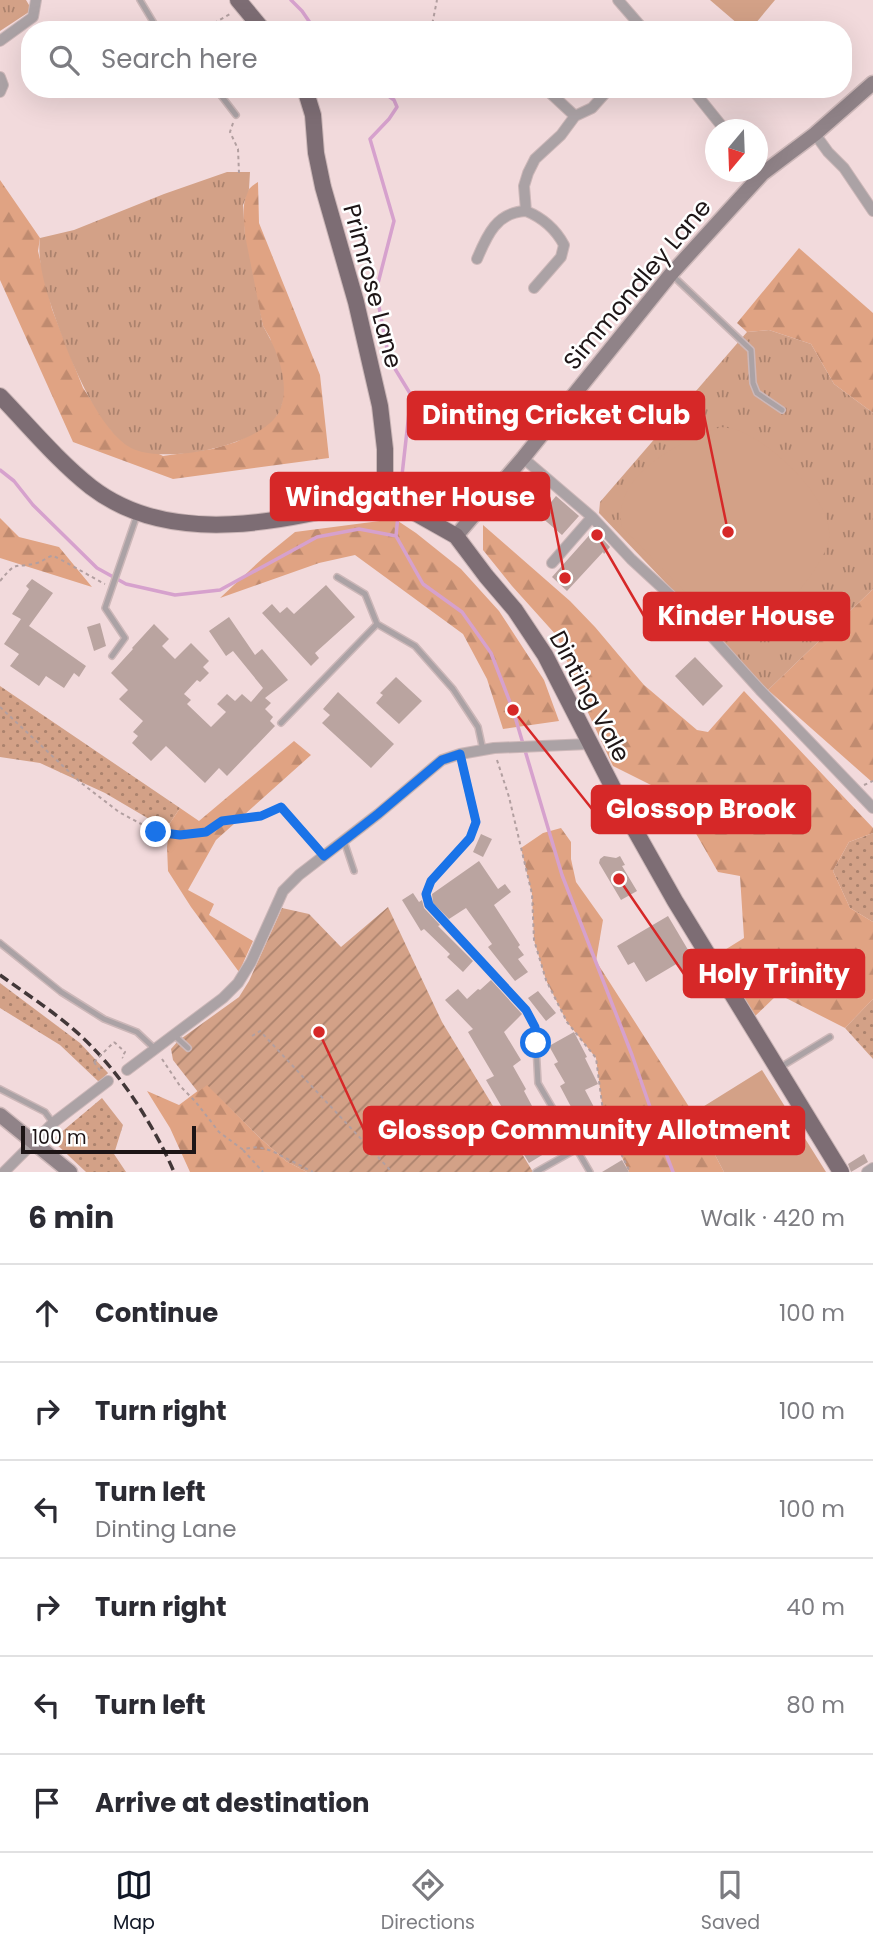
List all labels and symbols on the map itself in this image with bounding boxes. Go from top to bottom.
north arrow [705,119,768,182]
street label: Simmondley Lane [556,191,718,377]
street label: Primrose Lane [335,200,411,372]
callout: Dinting Cricket Club [408,392,704,439]
text: Dinting Cricket Club [422,397,690,433]
callout: Windgather House [271,473,549,520]
text: Windgather House [285,479,535,515]
callout: Kinder House [644,593,849,640]
text: Kinder House [657,598,835,634]
street label: Dinting Vale [542,625,638,767]
callout: Glossop Brook [592,786,810,833]
text: Glossop Brook [606,791,796,827]
route end [140,816,171,847]
callout: Holy Trinity [684,950,864,997]
text: Holy Trinity [698,956,850,992]
route start [520,1027,551,1058]
callout: Glossop Community Allotment [364,1107,804,1154]
text: Glossop Community Allotment [378,1112,790,1148]
scale bar [21,1123,196,1155]

